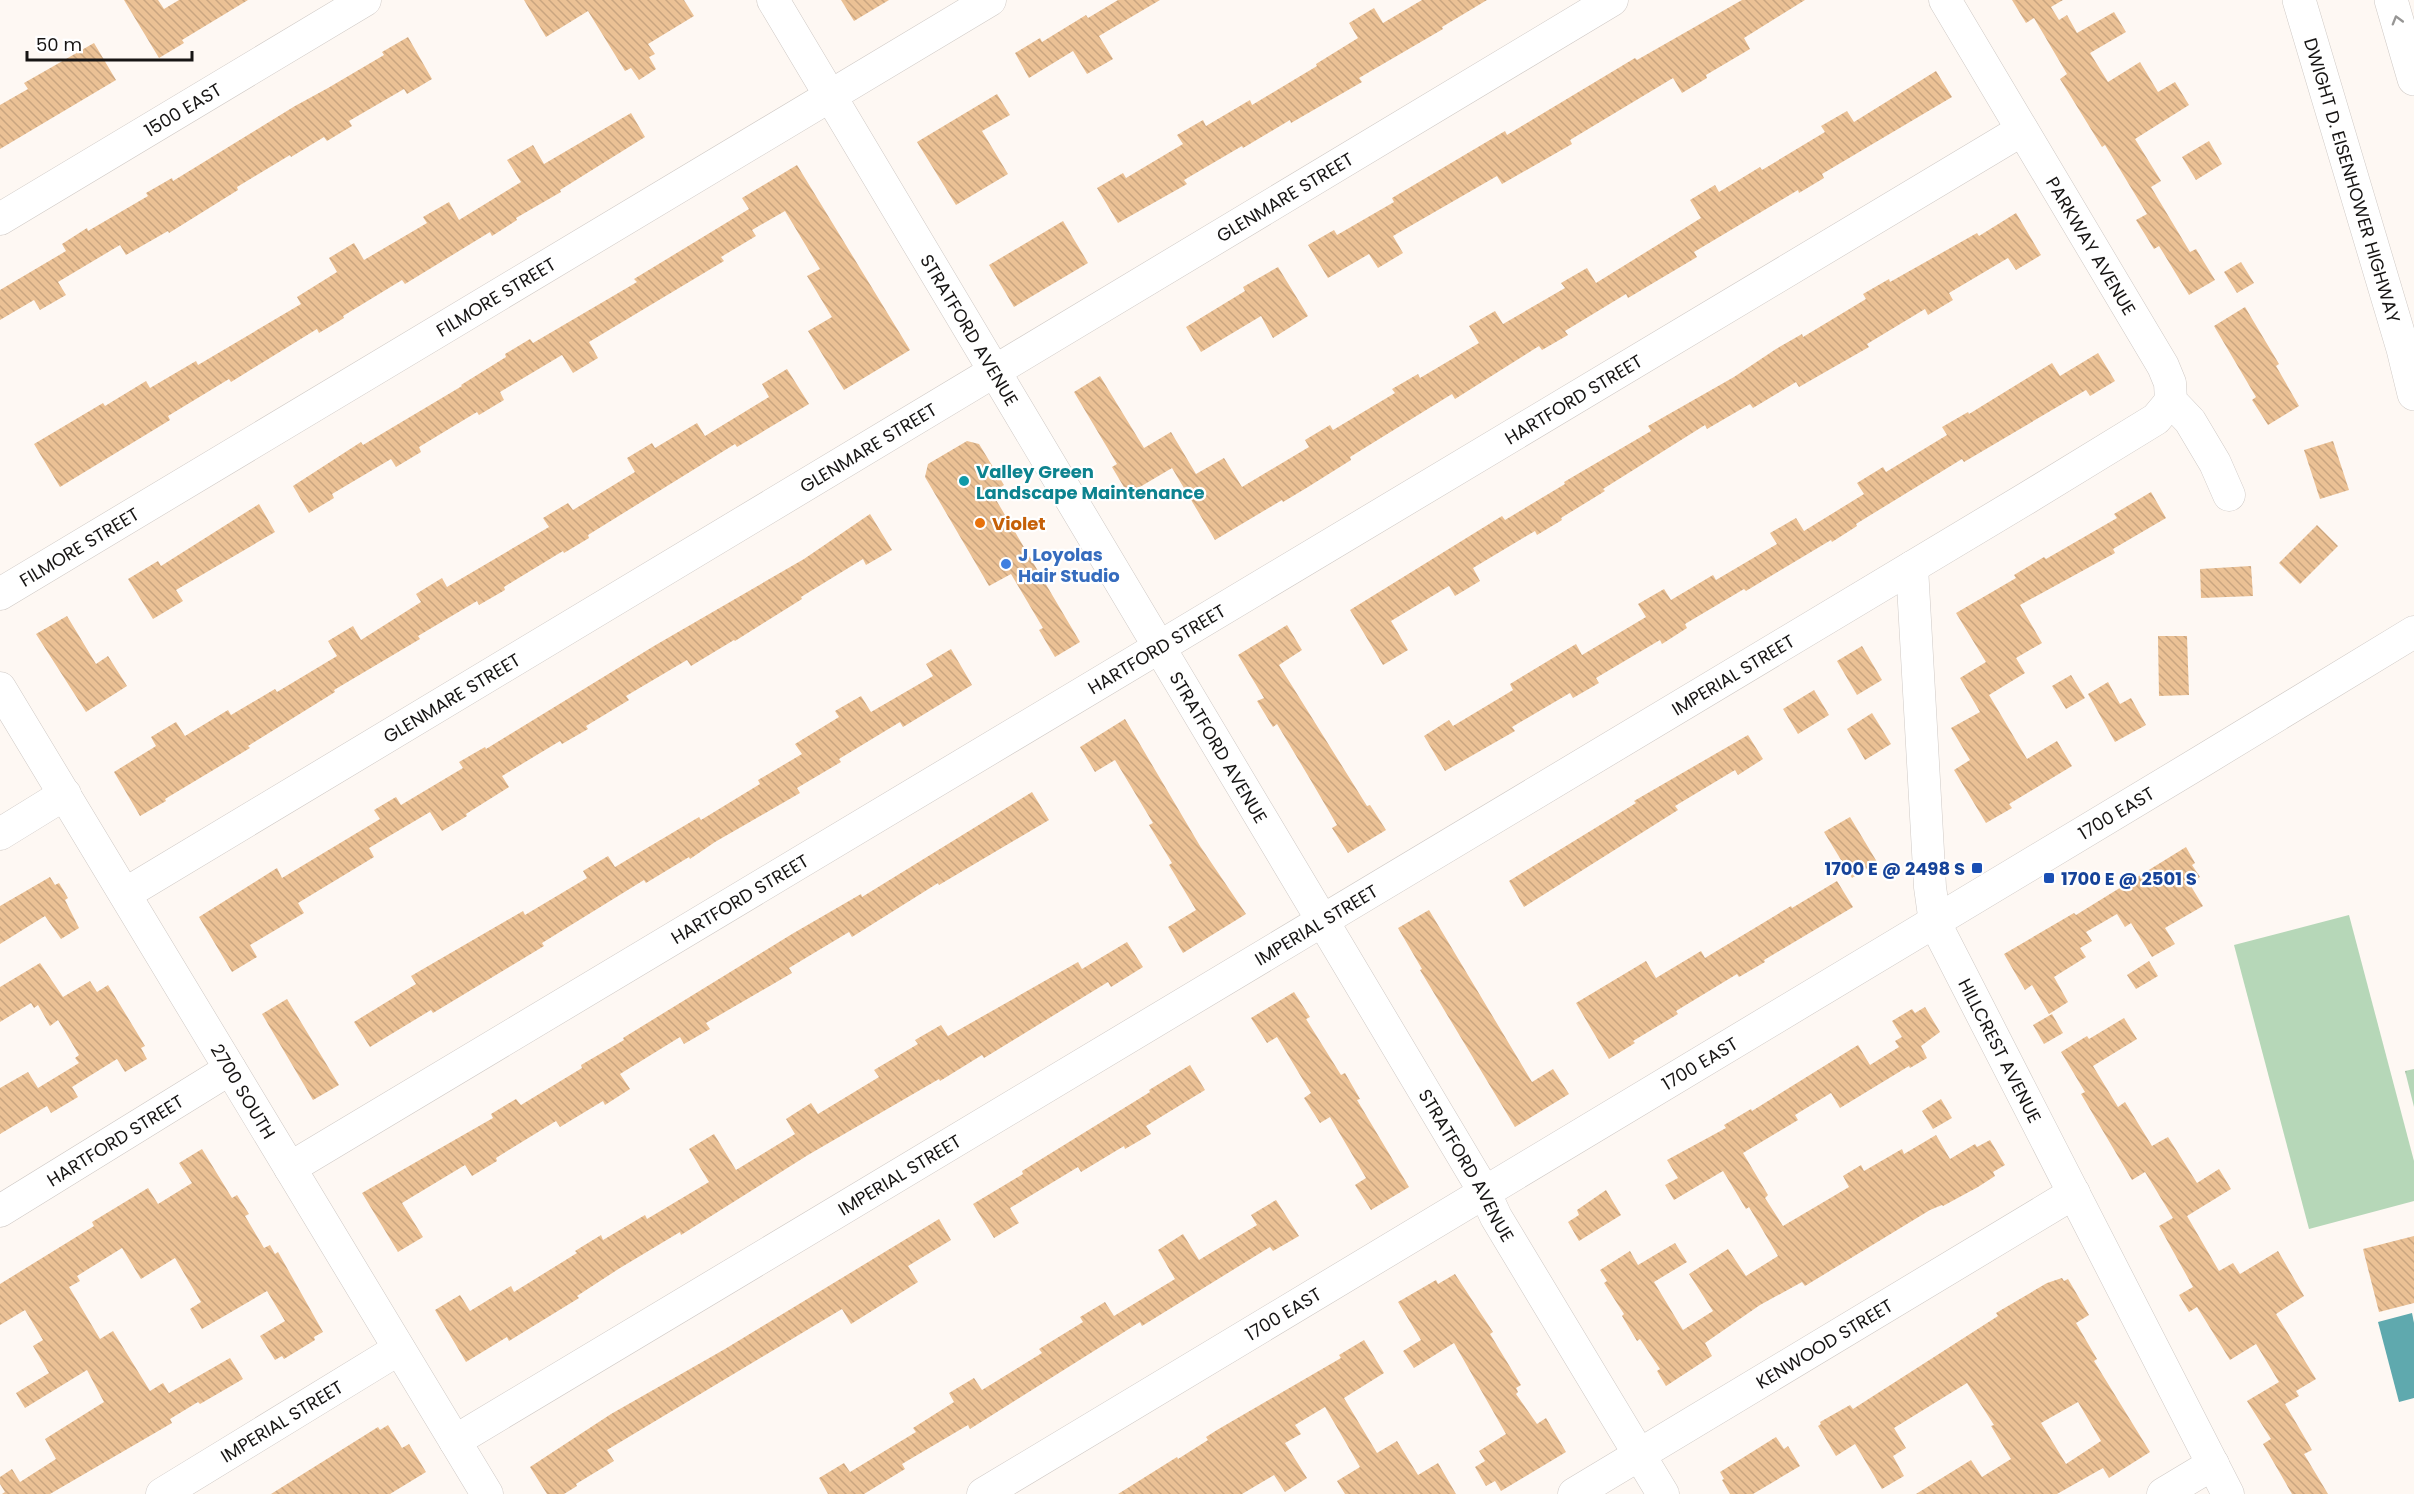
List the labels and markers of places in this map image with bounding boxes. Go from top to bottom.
place label: Valley Green Landscape Maintenance [976,459,1205,505]
marker: Valley Green Landscape Maintenance [957,474,971,488]
place label: Violet [992,511,1046,536]
marker: Violet [973,516,987,530]
place label: J Loyolas Hair Studio [1018,542,1120,588]
marker: J Loyolas Hair Studio [999,557,1013,571]
place label: 1700 E @ 2498 S [1824,856,1965,881]
marker: 1700 E @ 2498 S [1970,861,1984,875]
place label: 1700 E @ 2501 S [2061,866,2197,891]
marker: 1700 E @ 2501 S [2042,871,2056,885]

